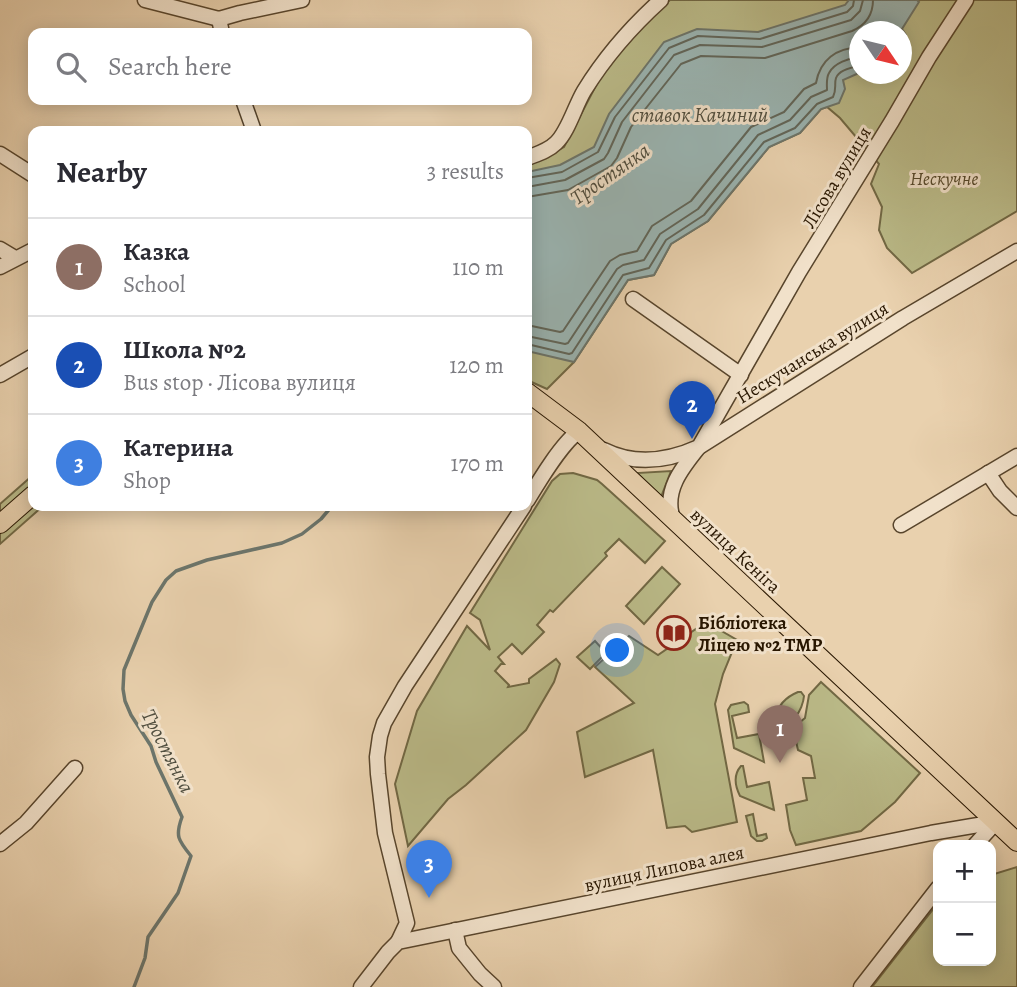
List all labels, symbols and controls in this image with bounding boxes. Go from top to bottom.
north arrow [849,21,912,84]
search box [28,28,532,105]
icon: search [52,48,90,86]
text: Search here [108,49,232,84]
water label: ставок Качиний [632,101,768,129]
street label: Лісова вулиця [796,122,878,233]
water label: Тростянка [565,136,655,212]
text: Nearby [56,152,147,192]
text: 3 results [427,156,504,187]
park label: Нескучне [910,166,978,192]
text: Казка [123,234,190,269]
text: 1 [75,252,83,283]
text: 110 m [452,252,504,283]
text: School [123,269,185,300]
street label: Нескучанська вулиця [732,296,894,410]
text: Школа №2 [123,332,246,367]
text: 2 [73,350,85,381]
text: 120 m [449,350,504,381]
text: Bus stop · Лісова вулиця [123,367,356,398]
pin: 2 [669,381,715,439]
text: Катерина [123,430,233,465]
text: 3 [74,448,84,479]
text: 170 m [451,448,504,479]
text: Shop [123,465,171,496]
street label: вулиця Кеніга [684,502,786,600]
place label: Бібліотека Ліцею №2 ТМР [698,610,822,658]
library icon: Бібліотека Ліцею №2 ТМР [655,614,693,652]
your location [600,633,634,667]
water label: Тростянка [135,704,201,798]
pin: 1 [757,705,803,763]
street label: вулиця Липова алея [582,839,746,899]
pin: 3 [406,840,452,898]
map controls [933,840,996,966]
button: + [933,840,996,903]
button: − [933,903,996,966]

